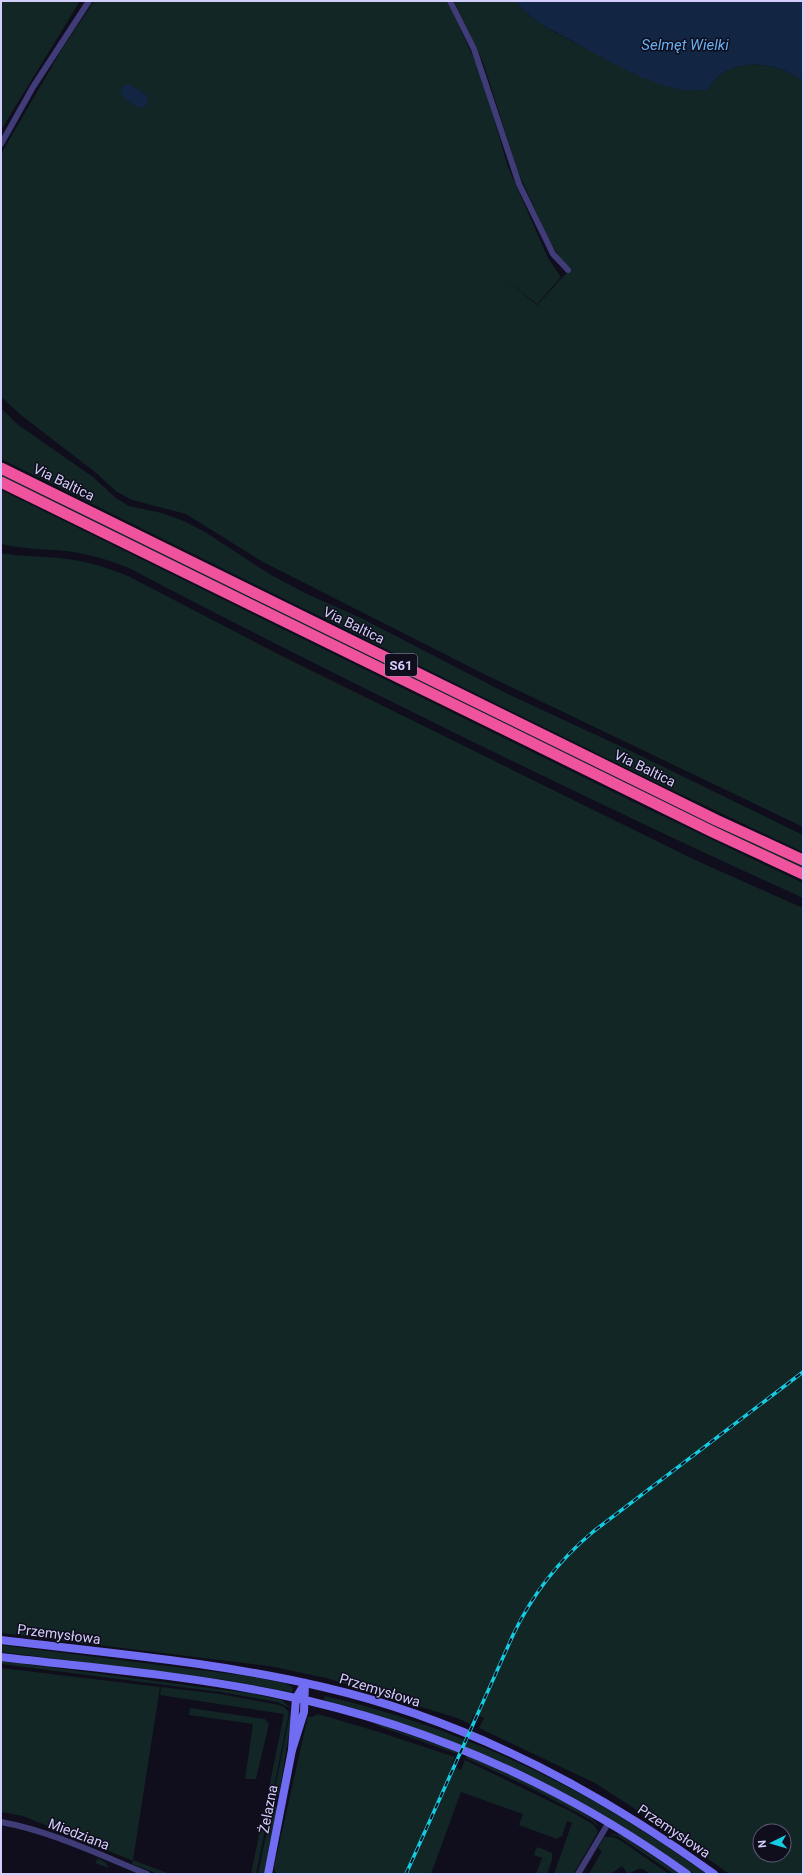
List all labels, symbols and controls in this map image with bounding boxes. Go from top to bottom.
water label: Selmęt Wielki [641,36,729,54]
street label: Via Baltica [31,460,97,504]
street label: Via Baltica [321,603,387,647]
road number: S61 [385,654,417,676]
street label: Via Baltica [612,746,678,790]
street label: Przemysłowa [16,1621,102,1647]
street label: Przemysłowa [338,1670,422,1710]
street label: Żelazna [255,1783,281,1835]
street label: Przemysłowa [635,1801,713,1861]
street label: Miedziana [46,1815,112,1853]
north arrow [752,1823,792,1863]
text: N [756,1839,769,1848]

